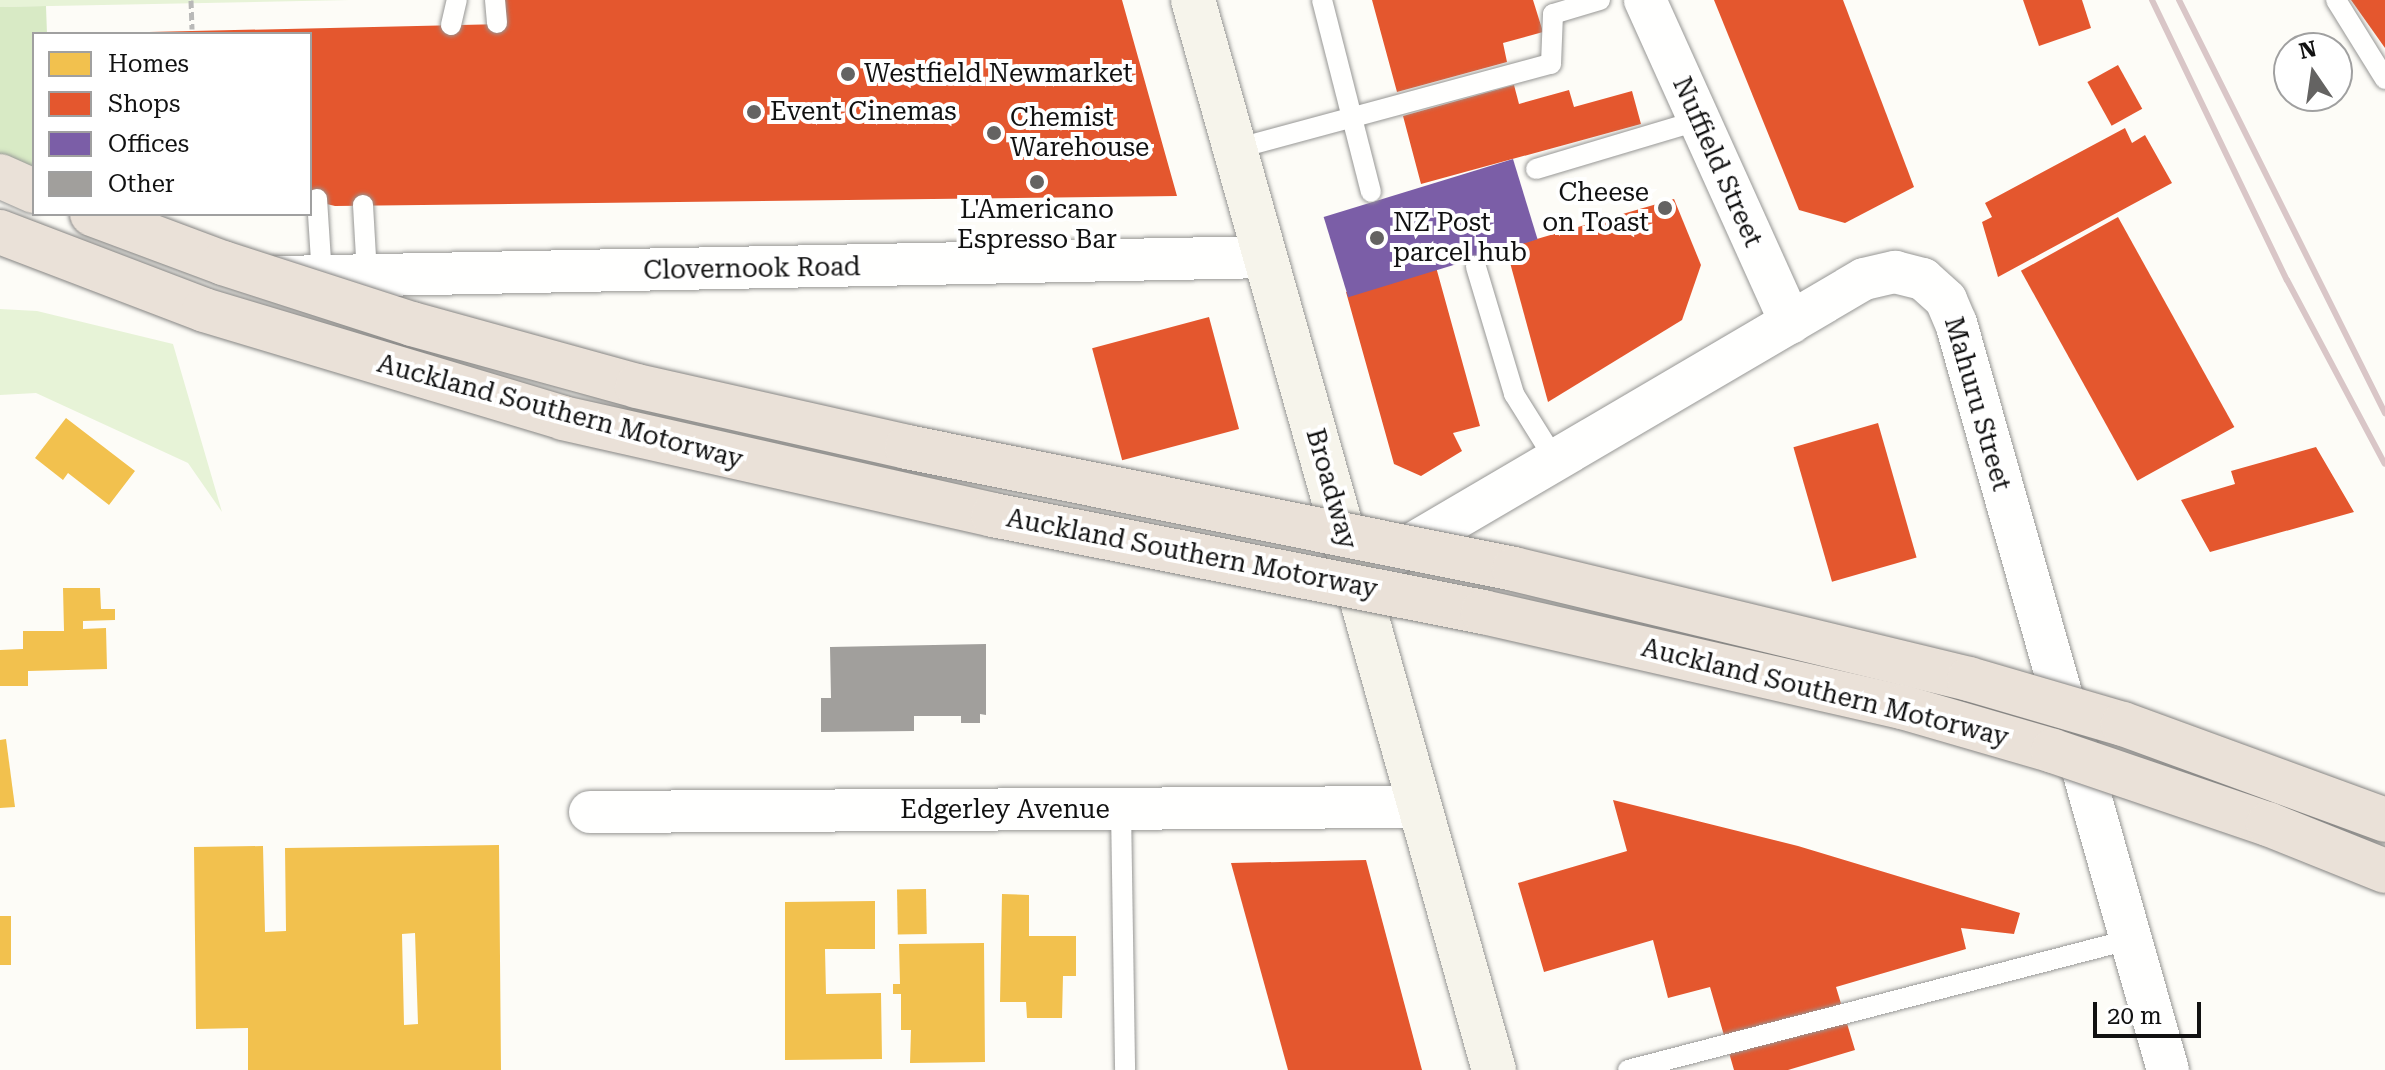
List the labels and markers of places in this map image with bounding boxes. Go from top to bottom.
place label: Westfield Newmarket [864,58,1133,90]
marker: Westfield Newmarket [839,65,857,83]
place label: Event Cinemas [770,96,957,128]
place label: Chemist Warehouse [1010,102,1149,164]
marker: Event Cinemas [745,103,763,121]
marker: Chemist Warehouse [985,124,1003,142]
marker: L'Americano Espresso Bar [1028,173,1046,191]
place label: Cheese on Toast [1542,177,1649,238]
place label: L'Americano Espresso Bar [957,194,1117,256]
marker: Cheese on Toast [1656,199,1674,217]
place label: NZ Post parcel hub [1393,207,1527,268]
marker: NZ Post parcel hub [1368,229,1386,247]

